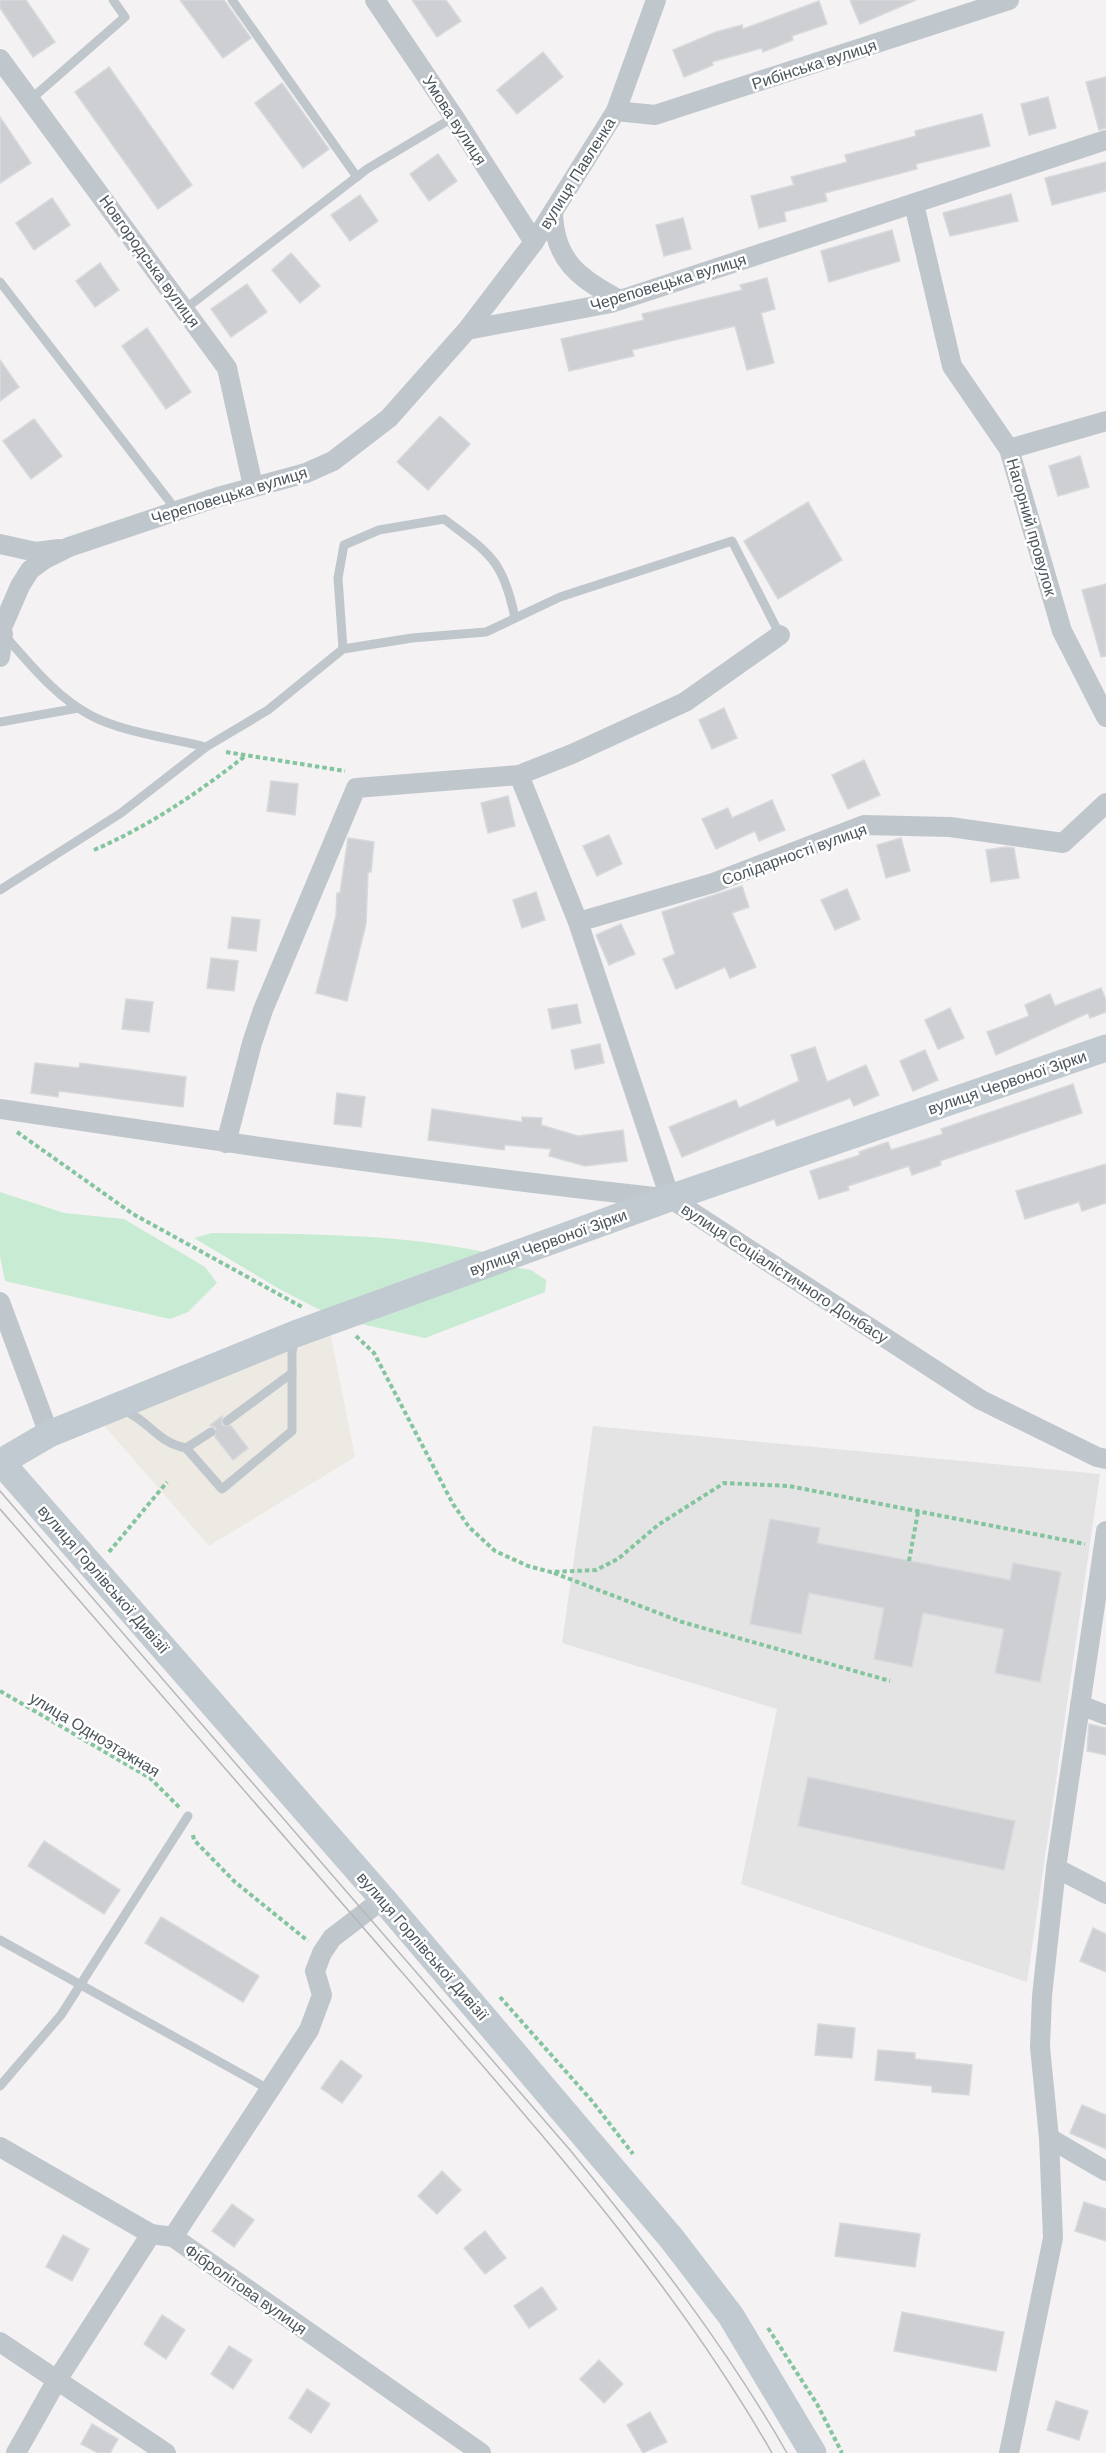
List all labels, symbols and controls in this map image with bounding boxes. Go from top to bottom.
street label: Рибінська вулиця [749,34,879,95]
street label: Умова вулиця [418,71,491,169]
street label: вулиця Павленка [535,113,620,233]
street label: Новгородська вулиця [94,191,205,332]
street label: Череповецька вулиця [588,249,749,316]
street label: Нагорний провулок [1002,456,1062,599]
street label: Череповецька вулиця [149,462,310,529]
street label: Солідарності вулиця [719,818,870,890]
street label: вулиця Червоної Зірки [925,1045,1089,1119]
street label: вулиця Соціалістичного Донбасу [677,1199,892,1348]
street label: вулиця Червоної Зірки [466,1204,630,1281]
street label: вулиця Горлівської Дивізії [33,1501,174,1659]
street label: улица Одноэтажная [26,1687,164,1782]
street label: вулиця Горлівської Дивізії [352,1868,493,2026]
street label: Фібролітова вулиця [180,2239,311,2339]

